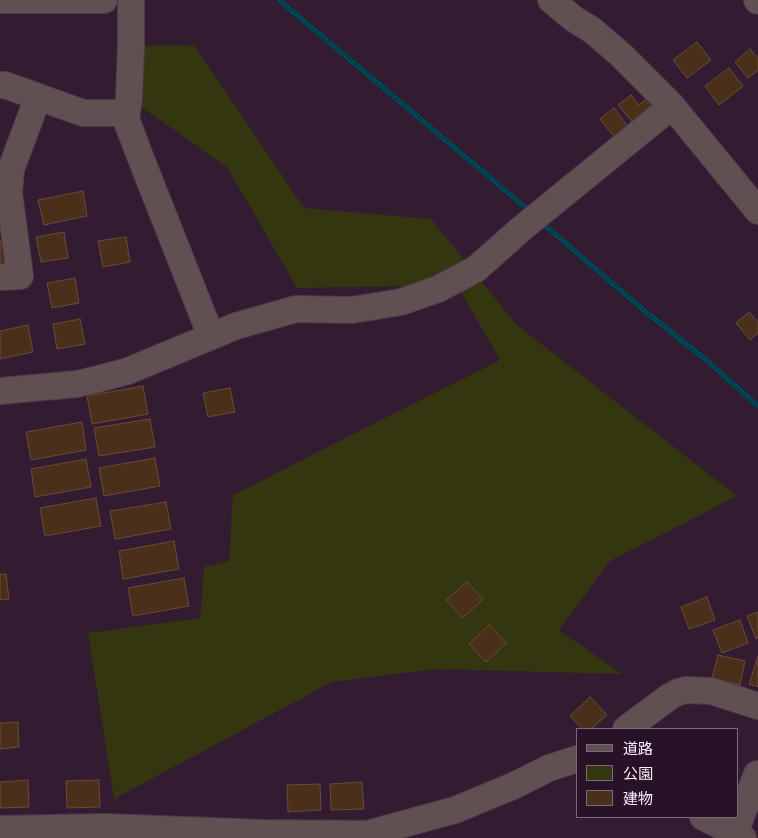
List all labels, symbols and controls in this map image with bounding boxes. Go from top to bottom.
legend [576,728,738,818]
text: 道路 [623,740,653,758]
text: 公園 [623,765,653,783]
text: 建物 [623,790,653,808]

